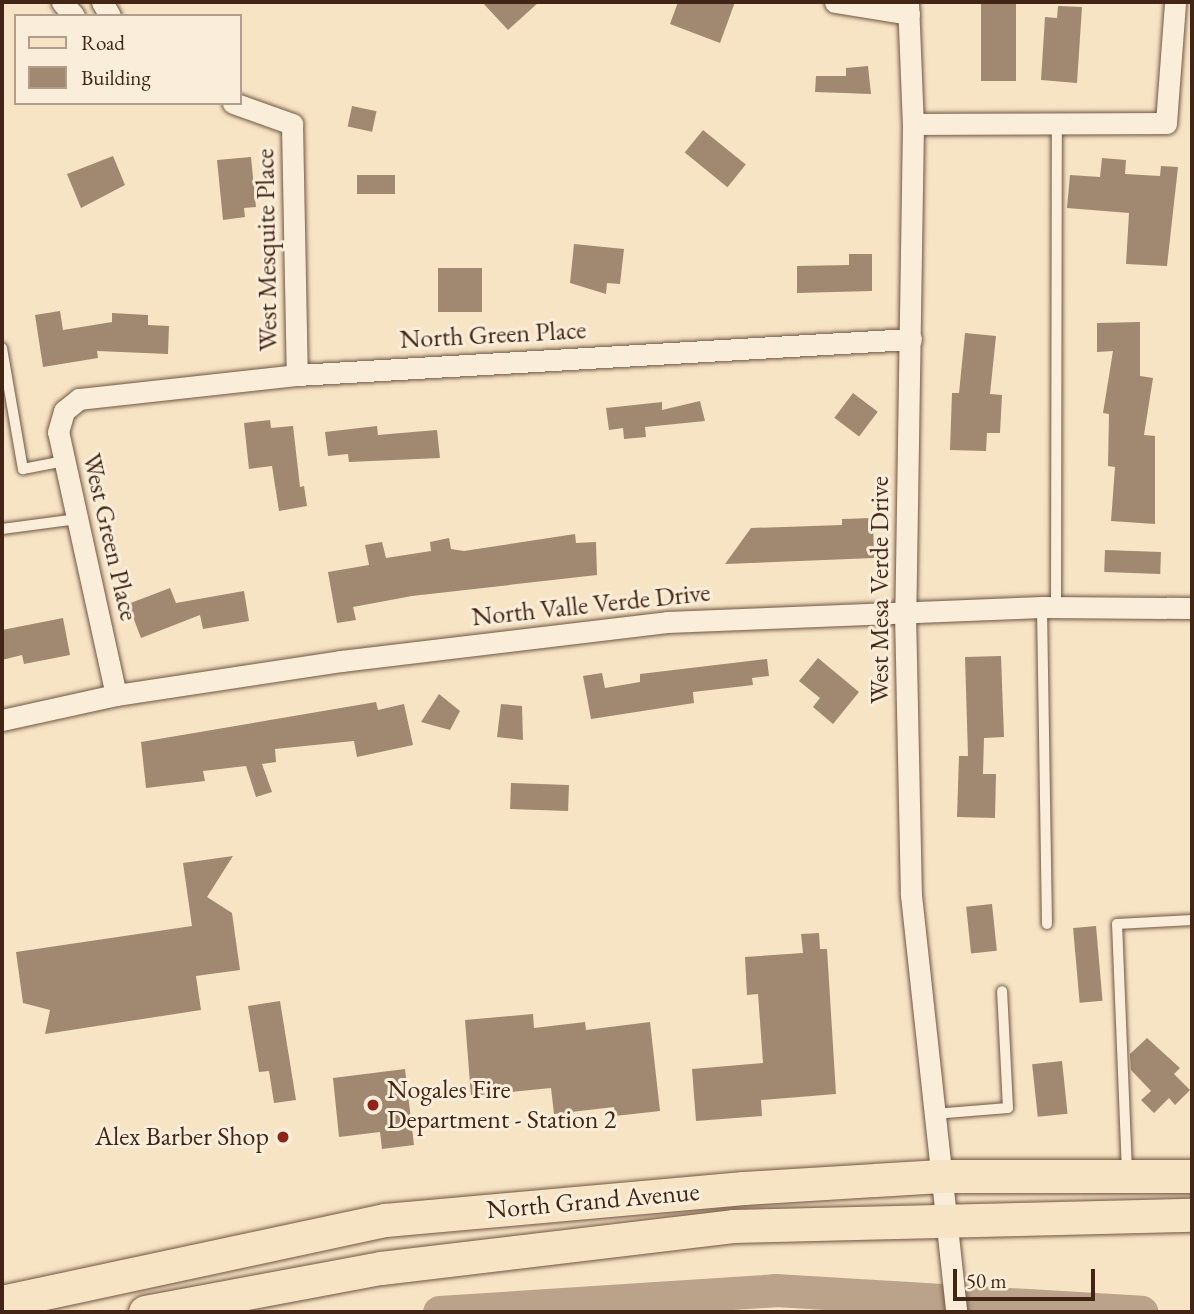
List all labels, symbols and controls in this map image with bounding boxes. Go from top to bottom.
legend [14,14,242,105]
text: Road [81,29,125,56]
text: Building [81,64,151,91]
street label: West Mesquite Place [250,148,284,352]
street label: North Green Place [399,315,587,355]
street label: West Green Place [76,450,144,624]
street label: West Mesa Verde Drive [864,476,896,704]
street label: North Valle Verde Drive [470,577,712,633]
place label: Nogales Fire Department - Station 2 [387,1074,616,1136]
marker: Nogales Fire Department - Station 2 [365,1097,381,1113]
place label: Alex Barber Shop [95,1121,269,1153]
marker: Alex Barber Shop [275,1129,291,1145]
street label: North Grand Avenue [485,1176,701,1226]
scale bar [956,1254,1098,1298]
text: 50 m [966,1267,1007,1294]

